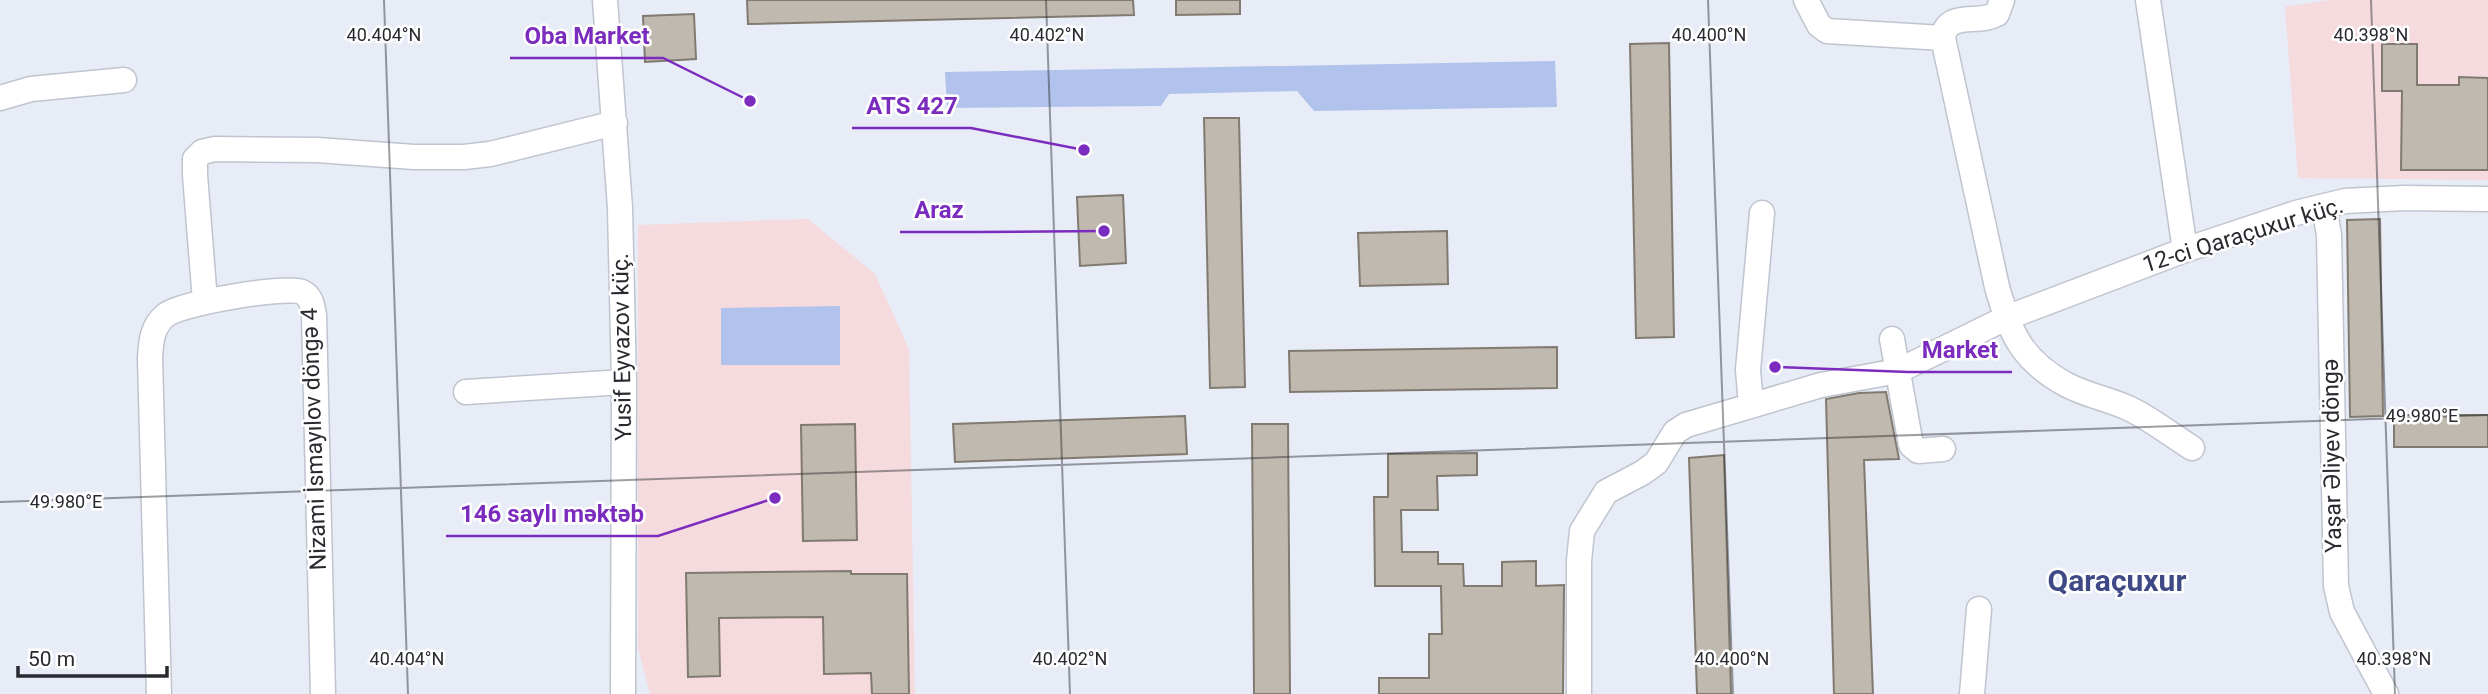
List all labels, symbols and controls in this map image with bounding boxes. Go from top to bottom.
callout: Oba Market [510,13,663,58]
text: Oba Market [524,22,650,50]
text: 40.404°N [347,24,421,45]
text: 40.402°N [1010,24,1084,45]
text: 40.400°N [1672,24,1746,45]
text: 40.398°N [2334,24,2408,45]
callout: ATS 427 [852,83,971,128]
text: ATS 427 [866,92,958,120]
callout: Araz [900,187,978,232]
street label: 12-ci Qaraçuxur küç. [2139,192,2347,278]
text: Araz [914,196,964,224]
street label: Yusif Eyvazov küç. [607,253,637,441]
street label: Nizami İsmayılov döngə 4 [296,307,332,571]
callout: Market [1908,327,2012,372]
text: Market [1922,336,1998,364]
street label: Yaşar Əliyev döngə [2317,359,2347,553]
text: 49.980°E [2386,405,2458,426]
text: 49.980°E [30,491,102,512]
callout: 146 saylı məktəb [446,491,658,536]
text: 146 saylı məktəb [460,500,644,528]
district label: Qaraçuxur [2048,563,2186,598]
scale bar [18,634,166,678]
text: 50 m [28,647,75,671]
text: 40.404°N [370,648,444,669]
text: 40.402°N [1033,648,1107,669]
text: 40.400°N [1695,648,1769,669]
text: 40.398°N [2357,648,2431,669]

